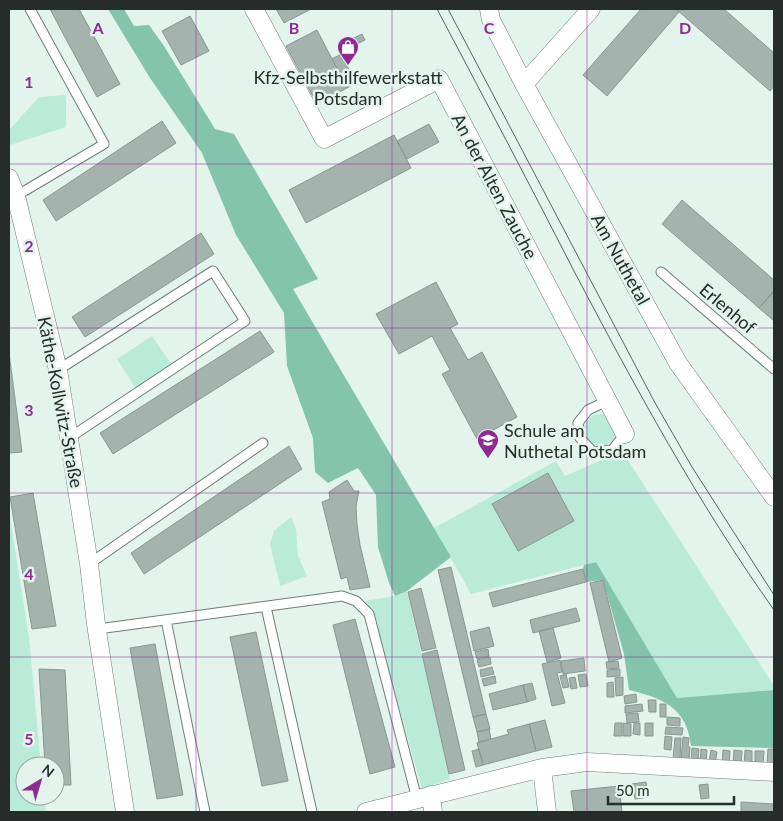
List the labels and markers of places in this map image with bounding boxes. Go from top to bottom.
shop icon: Kfz-Selbsthilfewerkstatt Potsdam [336,35,360,66]
place label: Kfz-Selbsthilfewerkstatt Potsdam [254,66,443,109]
place label: Schule am Nuthetal Potsdam [504,419,646,462]
school or university icon: Schule am Nuthetal Potsdam [476,428,500,459]

